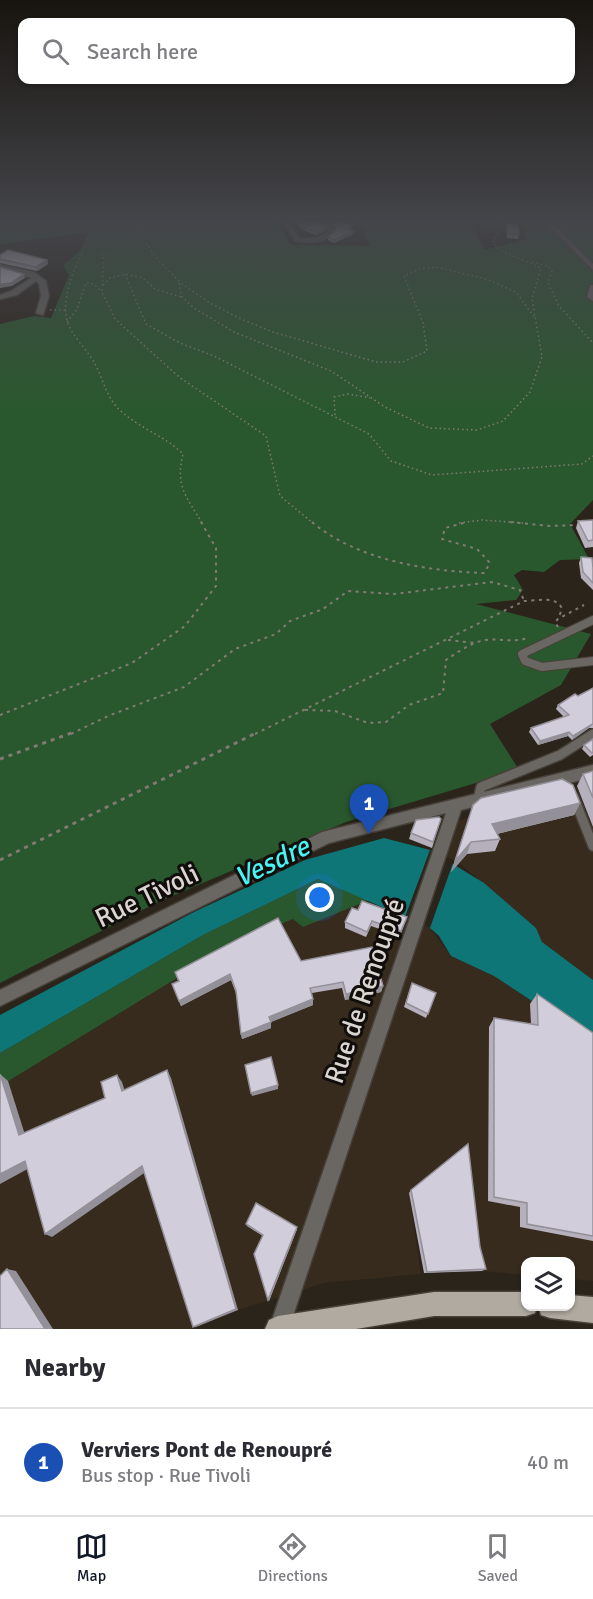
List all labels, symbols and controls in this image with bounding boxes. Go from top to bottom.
search box [18,18,575,84]
icon: search [39,35,72,68]
text: Search here [87,38,198,65]
pin: 1 [350,784,388,834]
water label: Vesdre [229,828,317,895]
street label: Rue Tivoli [90,857,204,935]
your location [305,883,334,912]
street label: Rue de Renoupré [318,894,412,1088]
map controls [521,1257,575,1311]
button: layers [521,1257,575,1311]
text: Nearby [24,1352,105,1384]
text: Verviers Pont de Renoupré [81,1436,332,1463]
text: 1 [38,1450,49,1475]
text: 40 m [527,1450,569,1475]
text: Bus stop · Rue Tivoli [81,1463,251,1488]
tab: Map [75,1530,108,1586]
tab: Directions [258,1530,328,1586]
tab: Saved [478,1530,518,1586]

